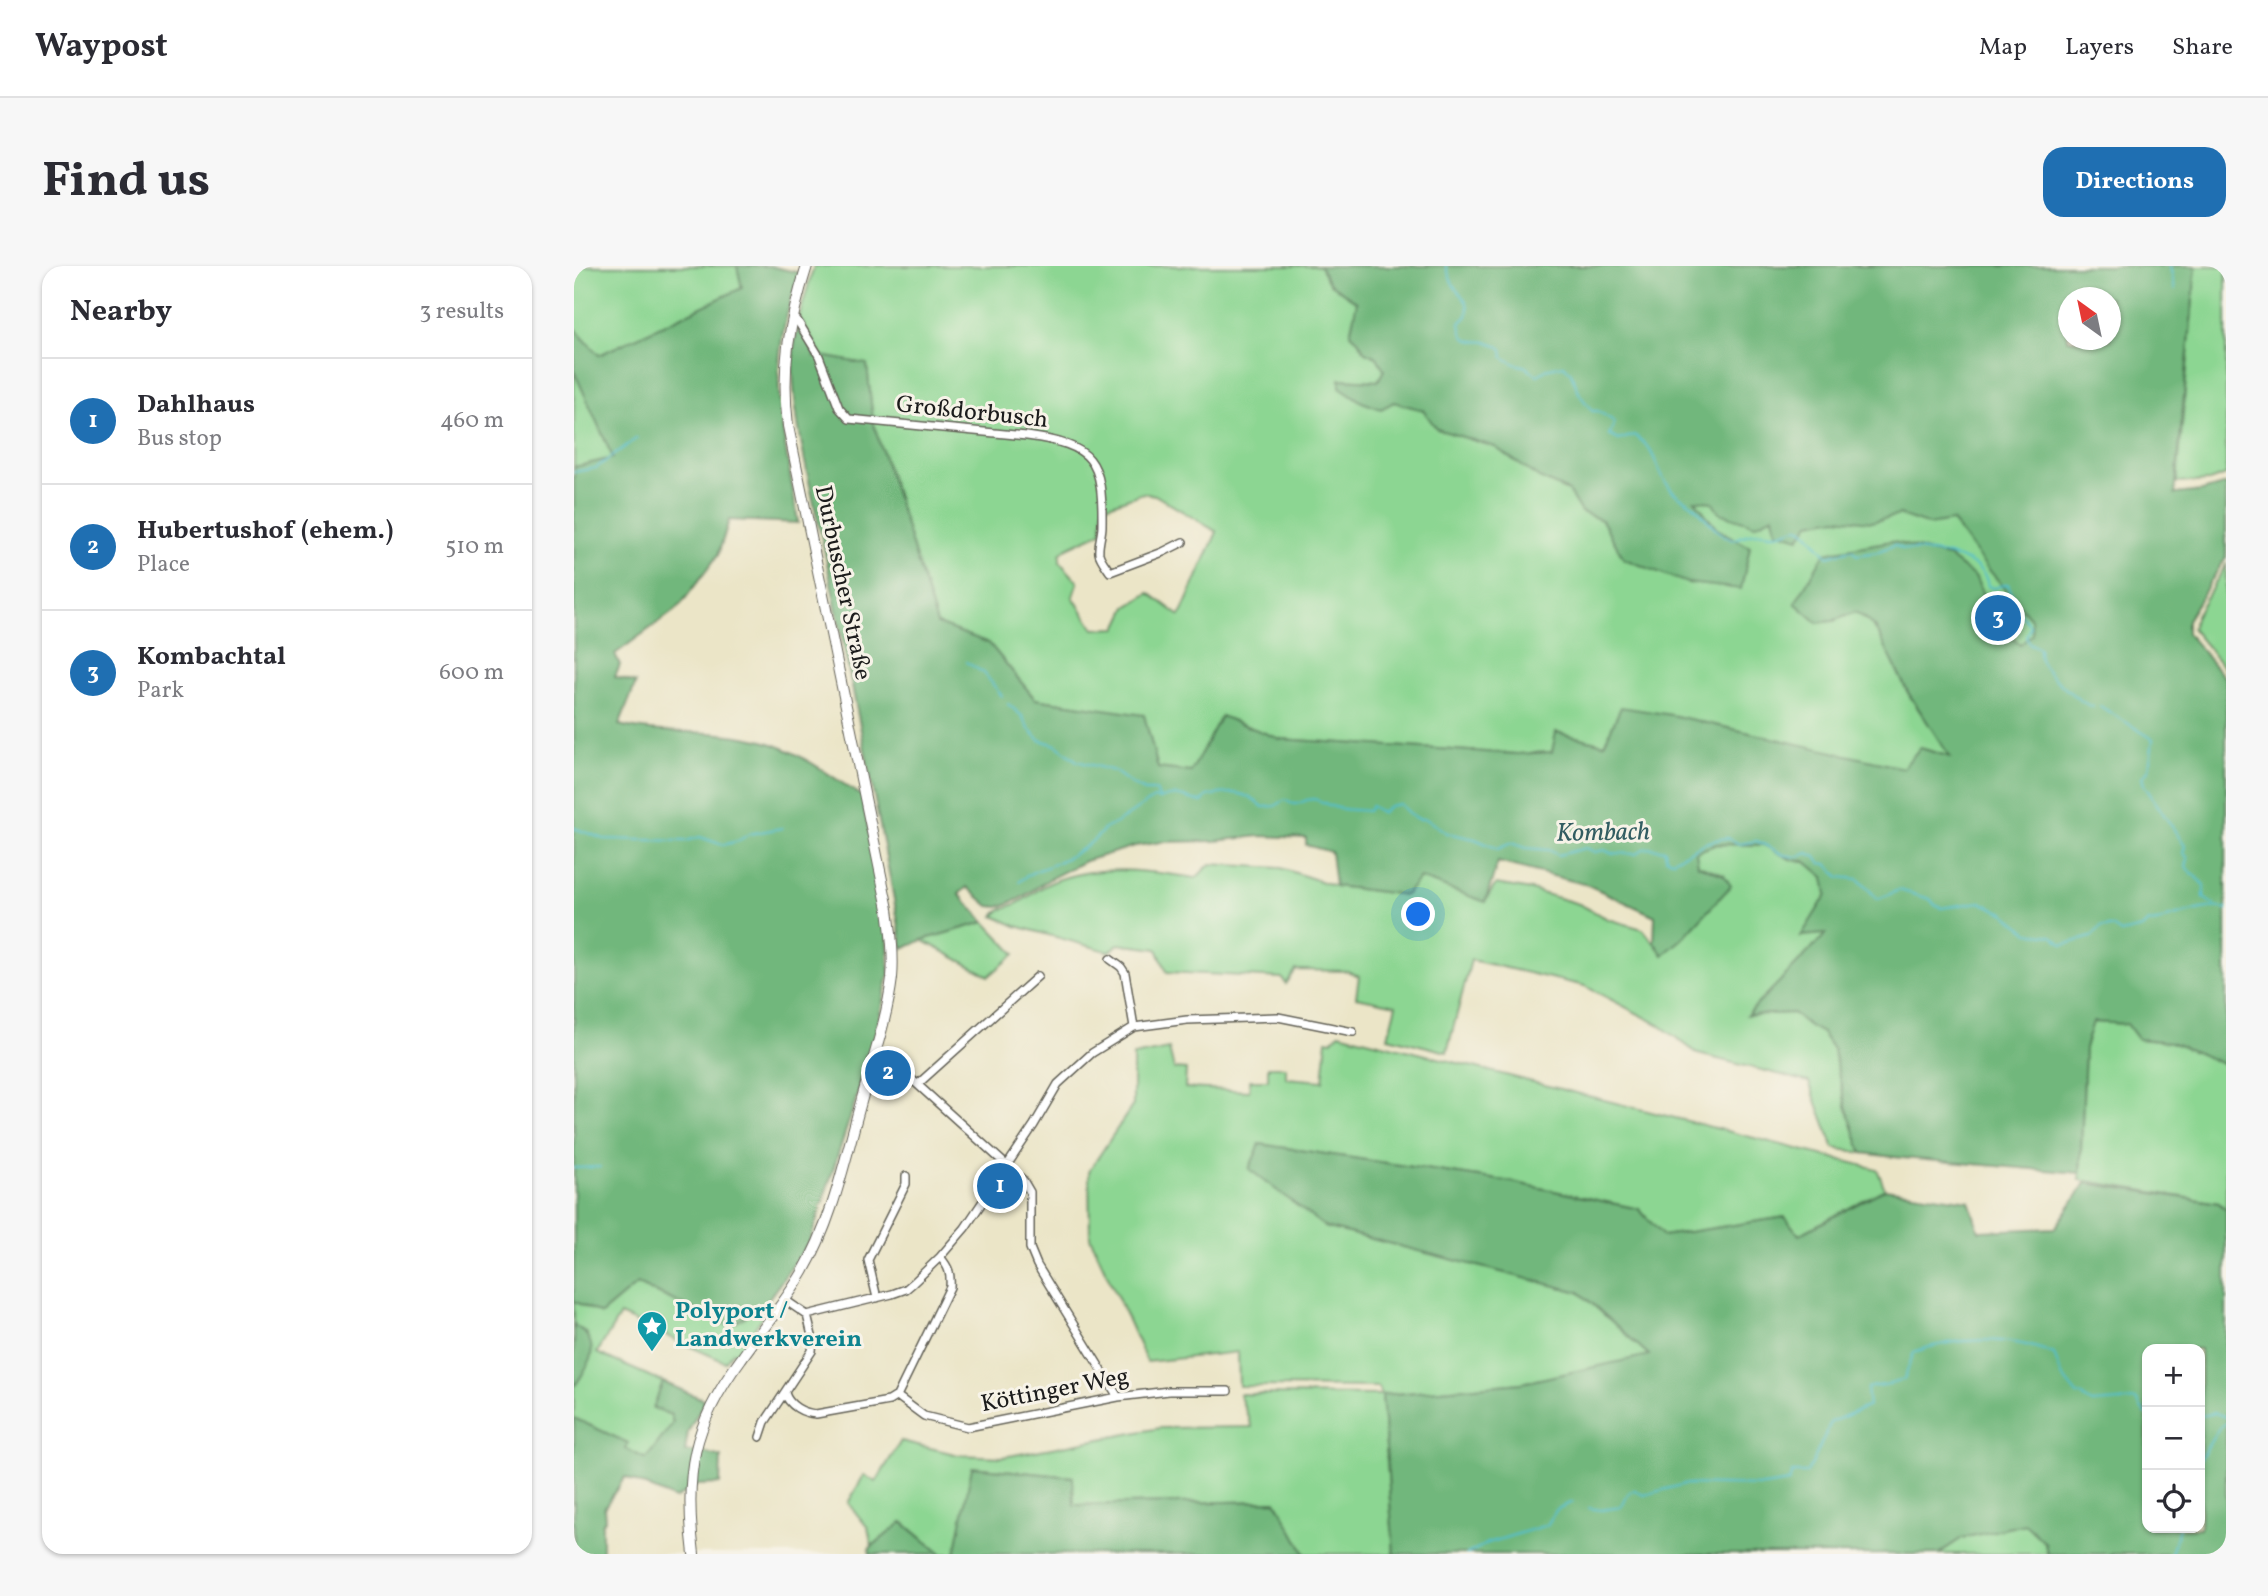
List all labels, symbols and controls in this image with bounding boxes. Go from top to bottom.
text: Waypost [35,25,168,71]
text: Map [1979,31,2027,65]
text: Layers [2065,31,2134,65]
text: Share [2172,31,2233,65]
button: Directions [2043,147,2226,217]
text: Find us [42,148,210,217]
north arrow [2058,287,2121,350]
text: Nearby [70,291,172,333]
text: 3 results [419,296,504,328]
text: Dahlhaus [137,387,255,423]
street label: Großdorbusch [894,388,1050,438]
text: 1 [88,405,98,437]
text: 460 m [440,405,504,437]
text: Bus stop [137,423,222,455]
street label: Durbuscher Straße [805,483,879,683]
text: Hubertushof (ehem.) [137,513,393,549]
text: 2 [87,531,99,563]
text: 510 m [445,531,504,563]
text: Place [137,549,190,581]
pin: 3 [1975,592,2021,644]
text: Kombachtal [137,639,286,675]
text: 3 [87,657,99,689]
text: 600 m [439,657,504,689]
text: Park [137,675,184,707]
water label: Kombach [1556,814,1650,852]
your location [1401,897,1435,931]
pin: 2 [865,1047,911,1099]
pin: 1 [977,1160,1023,1212]
place label: Polyport / Landwerkverein [675,1295,862,1357]
place icon: Polyport / Landwerkverein [635,1309,669,1353]
map controls [2142,1344,2205,1533]
button: + [2142,1344,2205,1407]
street label: Köttinger Weg [978,1360,1132,1422]
button: − [2142,1407,2205,1470]
button: locate [2142,1470,2205,1533]

